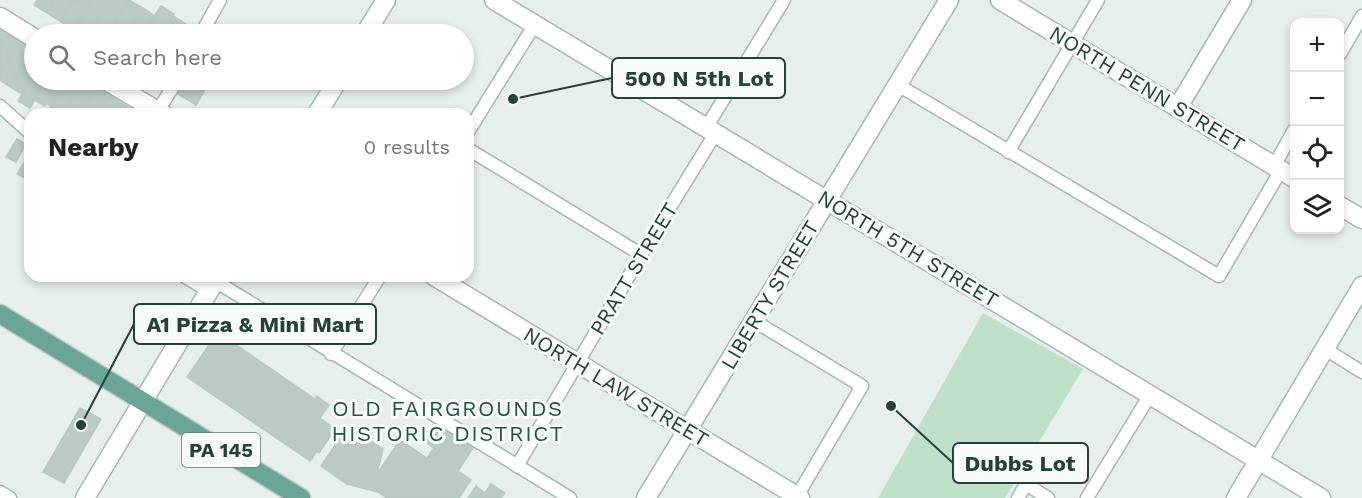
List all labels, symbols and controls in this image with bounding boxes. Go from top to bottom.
map controls [1290,18,1344,234]
button: + [1290,18,1344,72]
street label: NORTH PENN STREET [1045,20,1250,157]
search box [24,24,474,90]
icon: search [45,41,78,74]
text: Search here [93,45,222,70]
callout: 500 N 5th Lot [612,58,785,98]
text: 500 N 5th Lot [625,66,774,91]
button: − [1290,72,1344,126]
button: locate [1290,126,1344,180]
text: Nearby [48,132,139,162]
text: 0 results [364,135,450,159]
button: layers [1290,180,1344,234]
street label: NORTH 5TH STREET [813,185,1003,313]
street label: PRATT STREET [584,198,683,339]
street label: LIBERTY STREET [715,215,824,374]
callout: A1 Pizza & Mini Mart [134,304,376,344]
text: A1 Pizza & Mini Mart [147,312,364,337]
street label: NORTH LAW STREET [519,321,714,452]
district label: OLD FAIRGROUNDS HISTORIC DISTRICT [331,396,565,446]
road number: PA 145 [182,433,260,467]
callout: Dubbs Lot [953,443,1088,483]
text: Dubbs Lot [965,451,1076,476]

